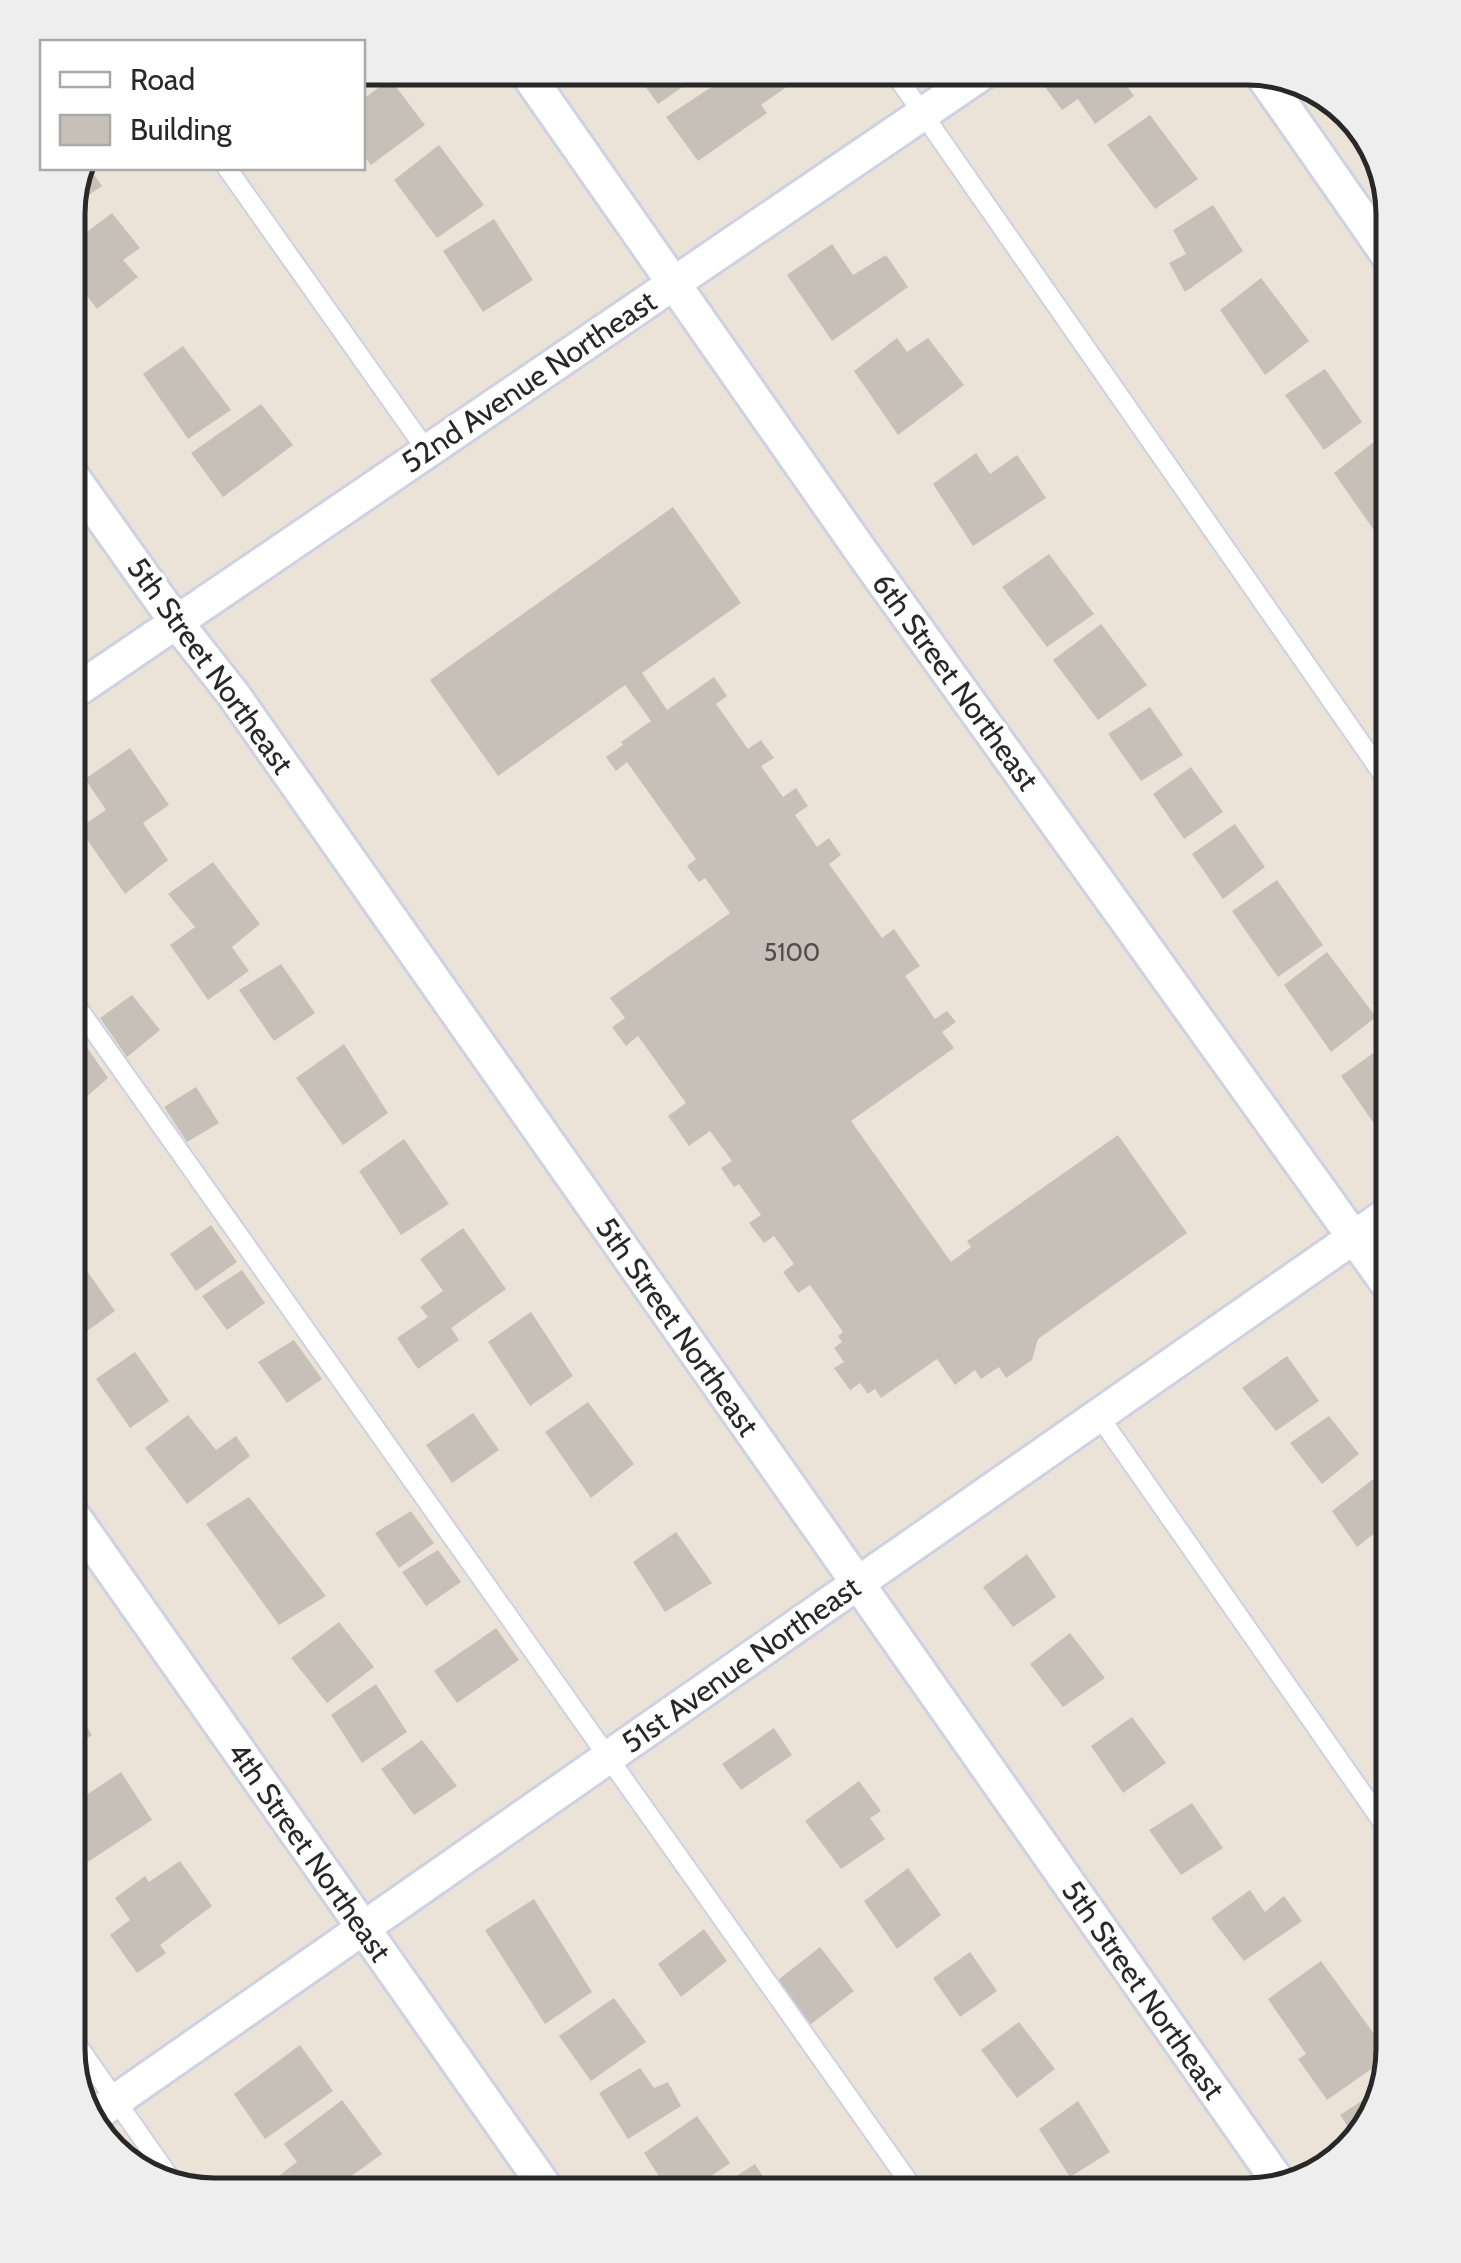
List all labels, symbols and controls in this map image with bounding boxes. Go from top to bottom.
legend [40,40,365,170]
text: Road [130,61,195,98]
text: Building [130,111,233,148]
street label: 52nd Avenue Northeast [394,283,663,481]
street label: 5th Street Northeast [119,550,301,781]
street label: 6th Street Northeast [864,566,1047,797]
house number: 5100 [764,937,820,967]
street label: 5th Street Northeast [588,1210,767,1443]
street label: 51st Avenue Northeast [614,1568,867,1761]
street label: 4th Street Northeast [220,1735,399,1969]
street label: 5th Street Northeast [1054,1873,1233,2106]

